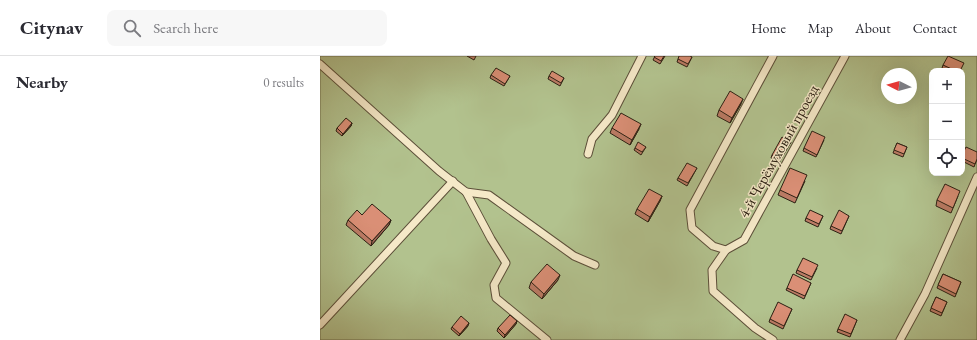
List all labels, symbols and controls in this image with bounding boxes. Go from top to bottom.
search box [107,10,387,46]
text: Citynav [20,15,83,40]
icon: search [121,17,143,39]
text: Search here [153,18,218,37]
text: Home [751,19,786,37]
text: Map [808,19,833,37]
text: About [855,19,891,37]
text: Contact [913,19,957,37]
north arrow [881,68,917,104]
map controls [929,68,965,176]
button: + [929,68,965,104]
text: Nearby [16,71,68,93]
text: 0 results [263,74,304,91]
street label: 4-й Черёмуховый проезд [734,81,822,221]
button: − [929,104,965,140]
button: locate [929,140,965,176]

